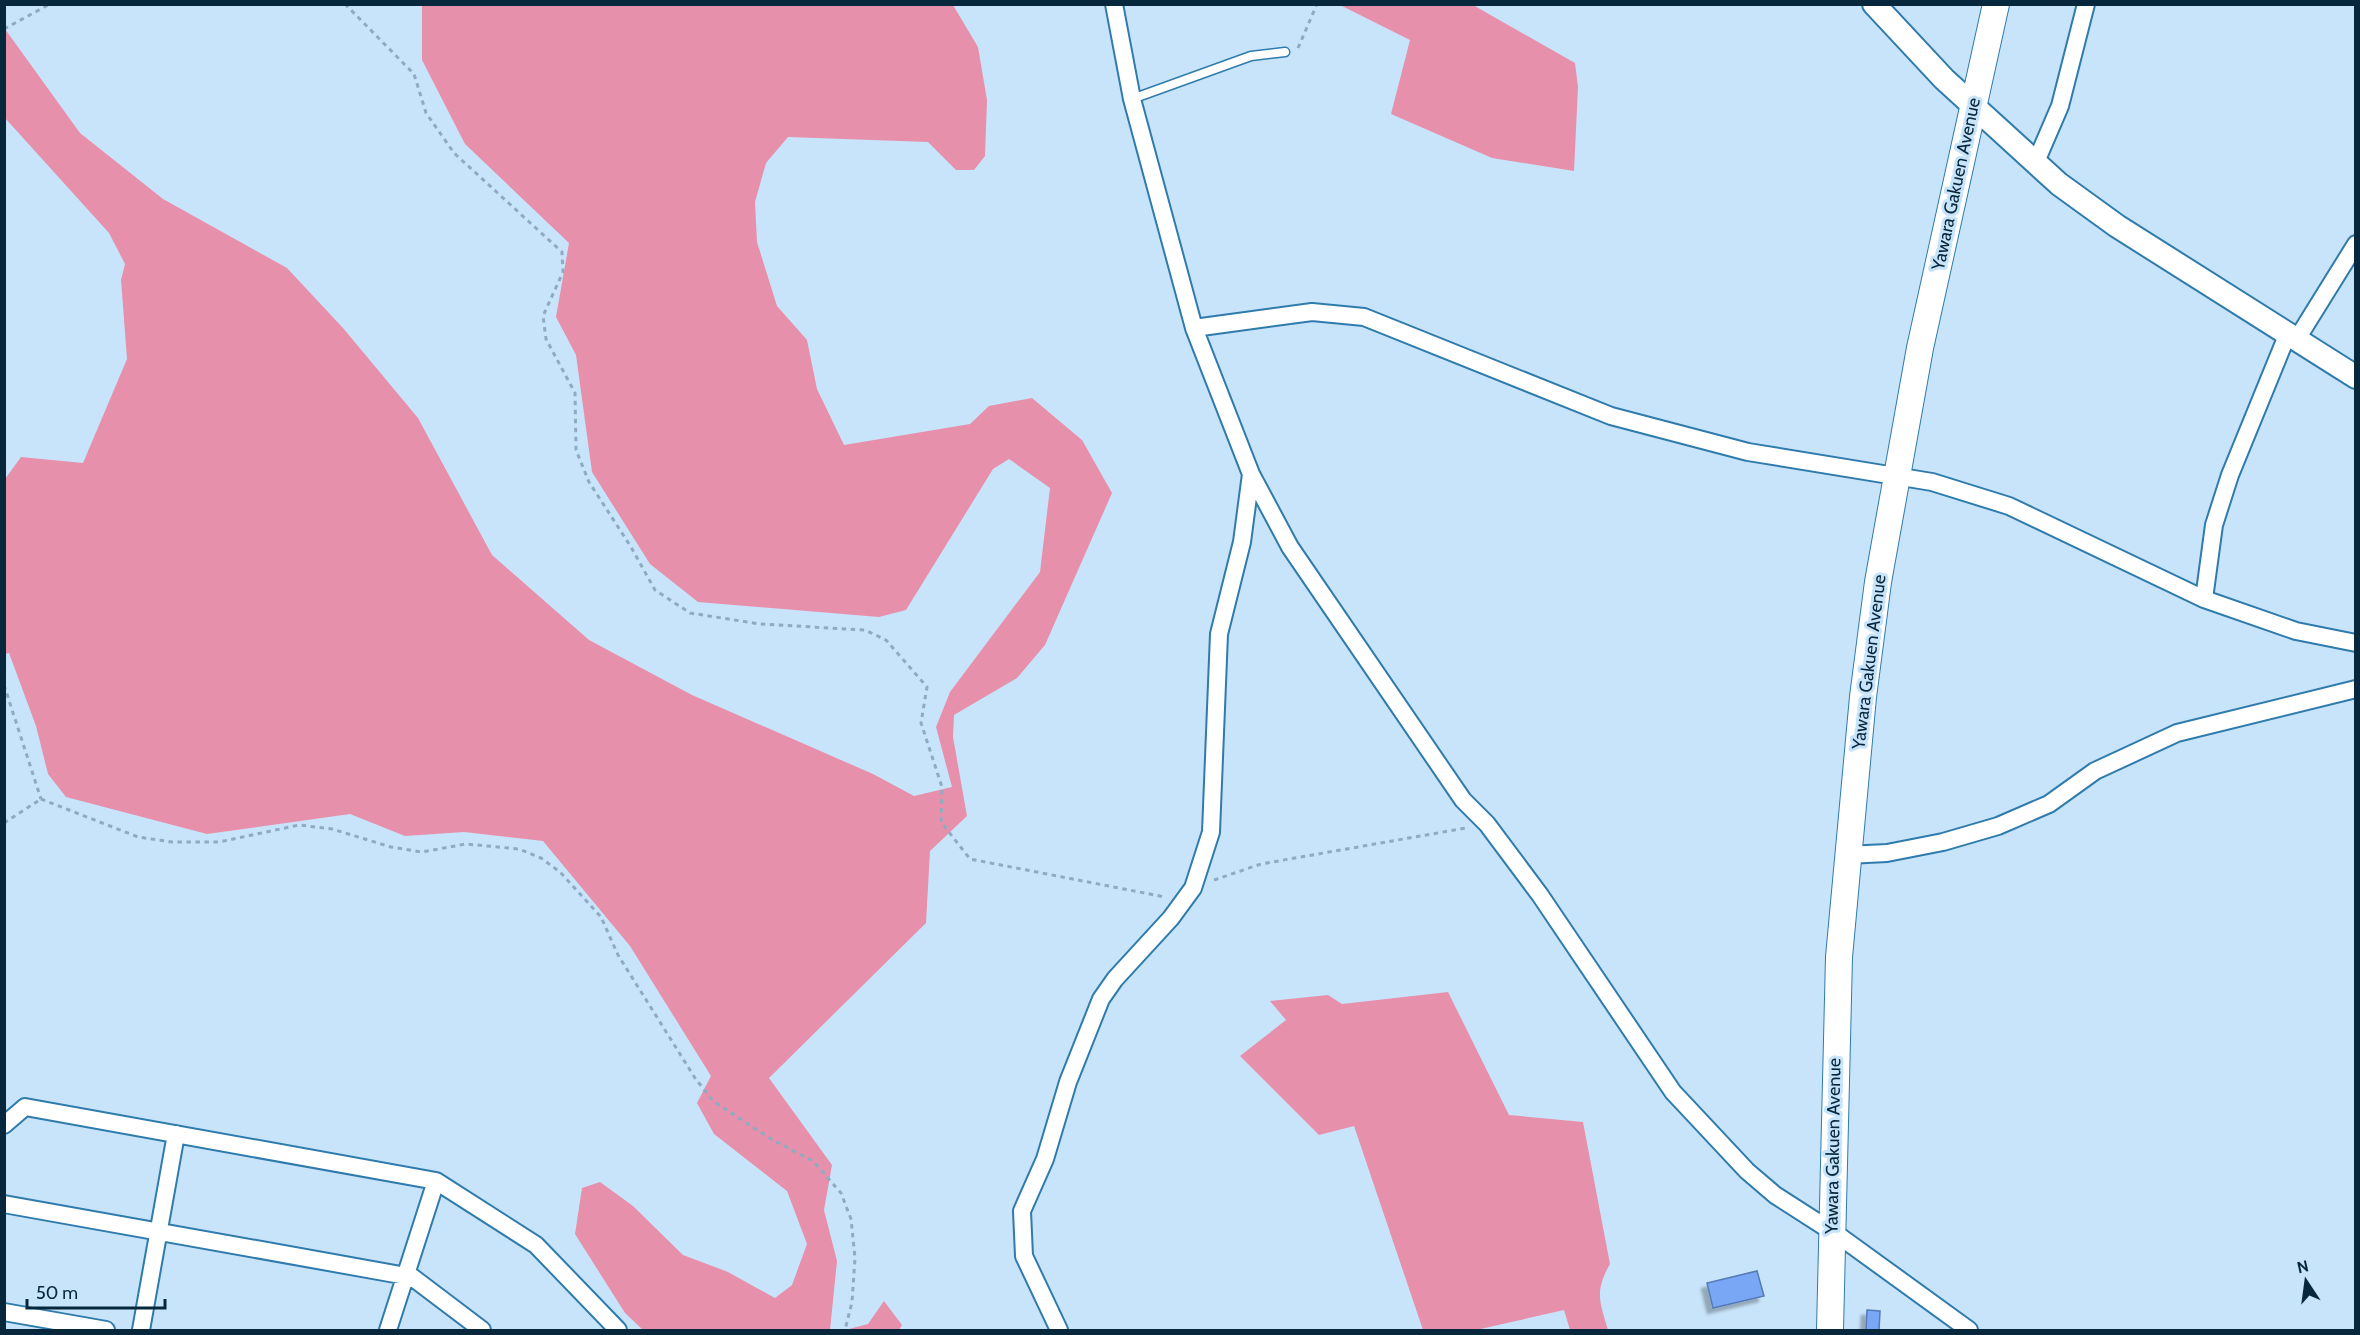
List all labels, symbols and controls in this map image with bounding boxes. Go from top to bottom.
street label: Yawara Gakuen Avenue [1927,96,1985,273]
street label: Yawara Gakuen Avenue [1847,573,1891,752]
street label: Yawara Gakuen Avenue [1820,1058,1846,1235]
north arrow [2276,1251,2336,1311]
text: N [2295,1256,2310,1277]
scale bar [27,1272,165,1310]
text: 50 m [36,1282,78,1304]

